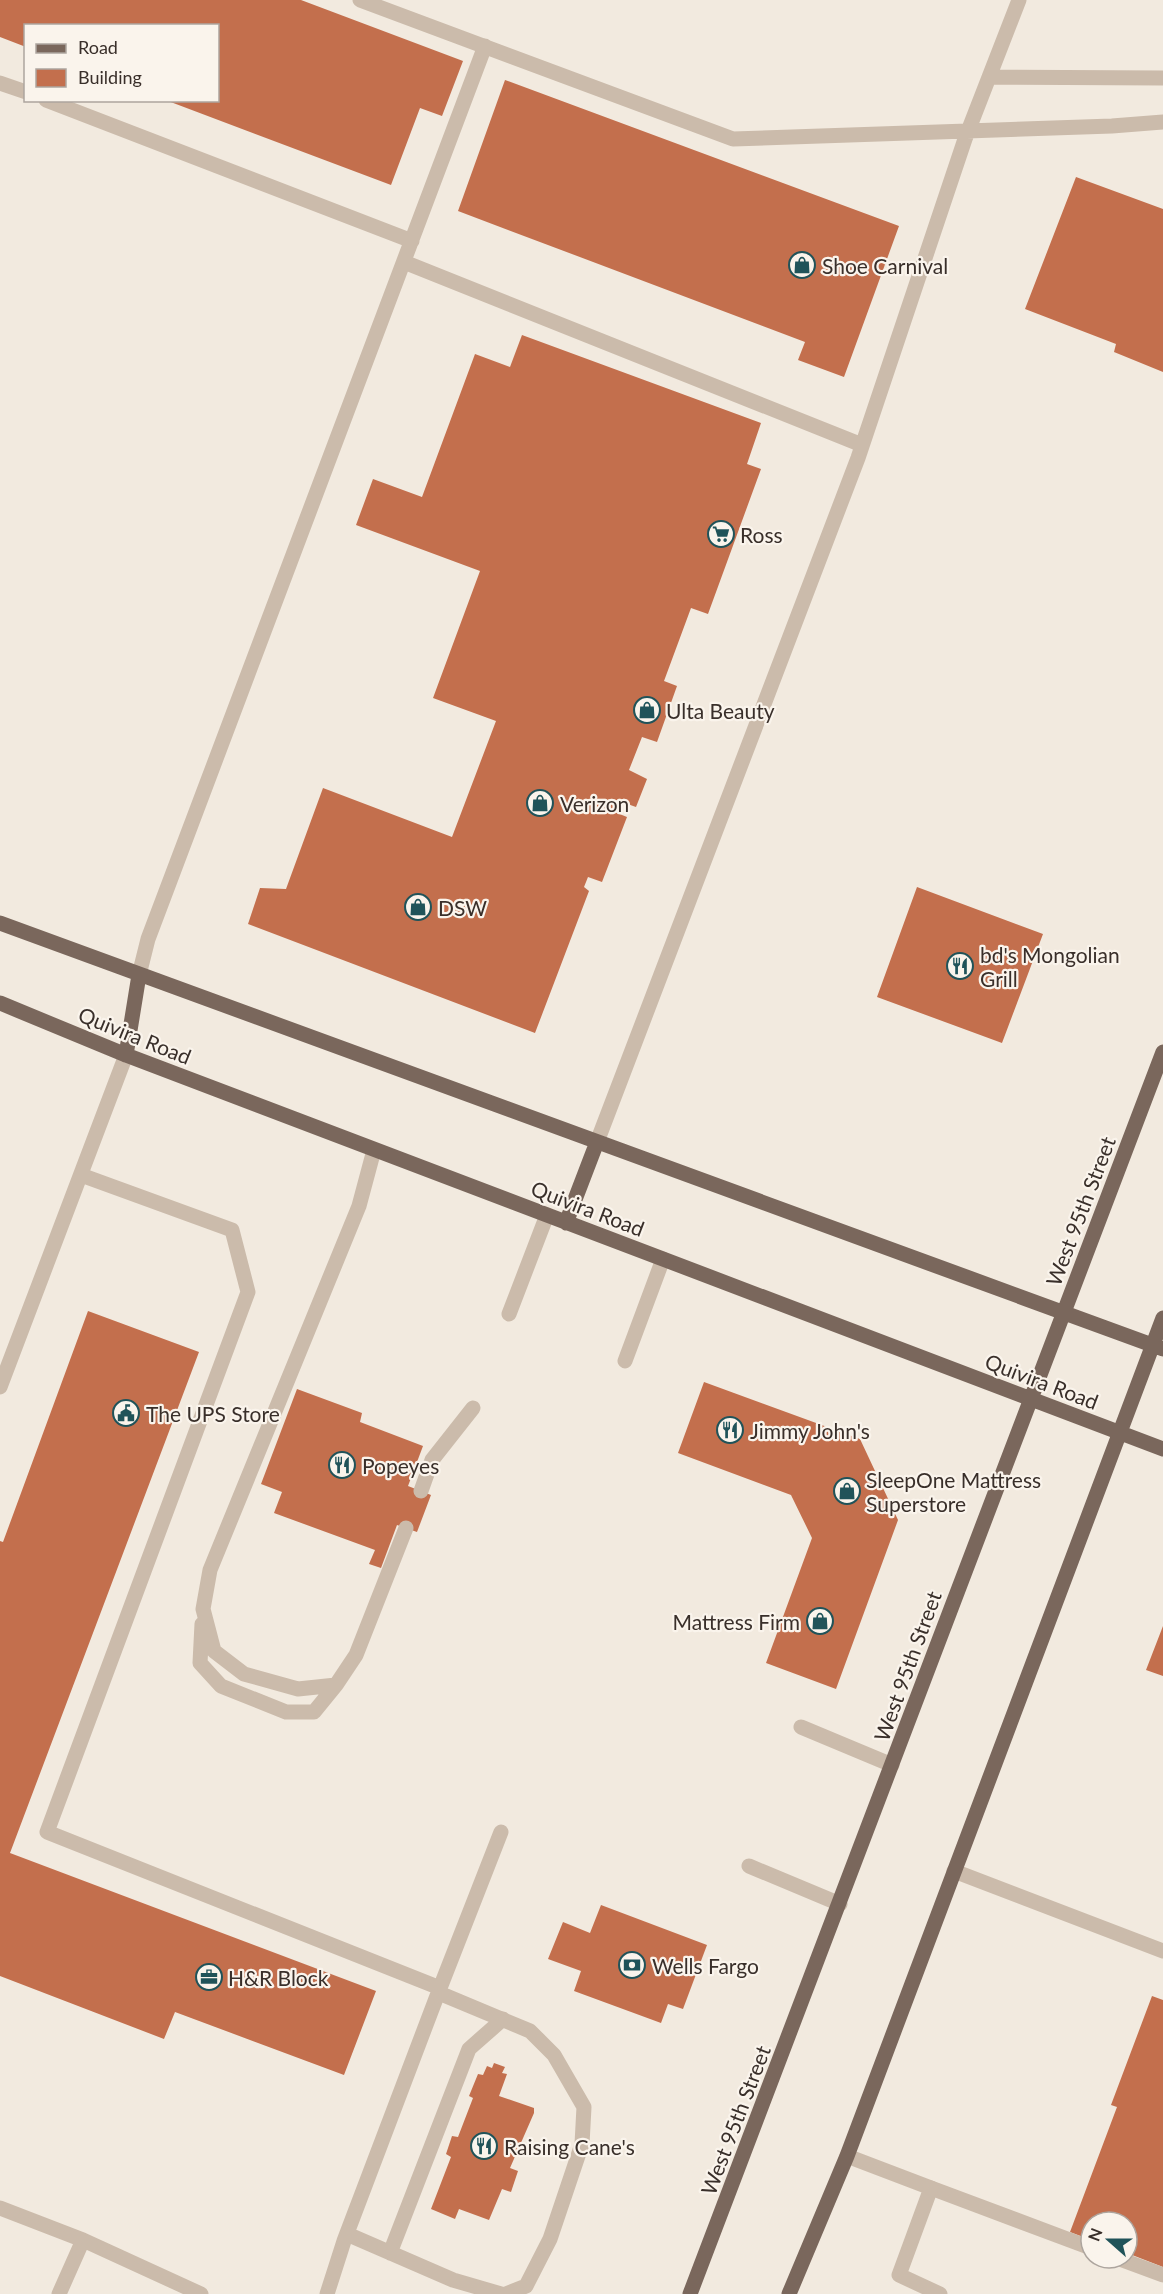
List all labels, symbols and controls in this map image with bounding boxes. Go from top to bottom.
legend [24,24,219,102]
text: Road [78,36,118,58]
text: Building [78,66,142,88]
shop icon: Shoe Carnival [787,250,817,280]
place label: Shoe Carnival [822,253,948,278]
supermarket icon: Ross [706,519,736,549]
place label: Ross [740,522,783,547]
shop icon: Ulta Beauty [632,695,662,725]
place label: Ulta Beauty [666,698,775,723]
shop icon: Verizon [525,788,555,818]
place label: Verizon [560,791,629,816]
shop icon: DSW [403,892,433,922]
place label: DSW [438,895,487,920]
place label: bd's Mongolian Grill [980,942,1120,991]
restaurant icon: bd's Mongolian Grill [945,951,975,981]
street label: Quivira Road [75,1001,195,1069]
street label: West 95th Street [1040,1132,1120,1289]
street label: Quivira Road [528,1175,648,1241]
street label: Quivira Road [982,1348,1102,1414]
public building icon: The UPS Store [111,1398,141,1428]
place label: The UPS Store [146,1401,280,1426]
restaurant icon: Jimmy John's [715,1415,745,1445]
place label: Jimmy John's [750,1418,870,1443]
restaurant icon: Popeyes [327,1450,357,1480]
place label: Popeyes [362,1453,439,1478]
place label: SleepOne Mattress Superstore [866,1467,1041,1516]
shop icon: SleepOne Mattress Superstore [832,1476,862,1506]
street label: West 95th Street [868,1587,946,1744]
shop icon: Mattress Firm [805,1606,835,1636]
place label: Mattress Firm [673,1609,800,1634]
bank icon: Wells Fargo [617,1950,647,1980]
place label: Wells Fargo [652,1953,759,1978]
office icon: H&R Block [194,1962,224,1992]
place label: H&R Block [228,1965,329,1990]
street label: West 95th Street [695,2041,775,2198]
restaurant icon: Raising Cane's [469,2131,499,2161]
place label: Raising Cane's [504,2134,635,2159]
north arrow [1079,2210,1139,2270]
text: N [1083,2225,1106,2244]

